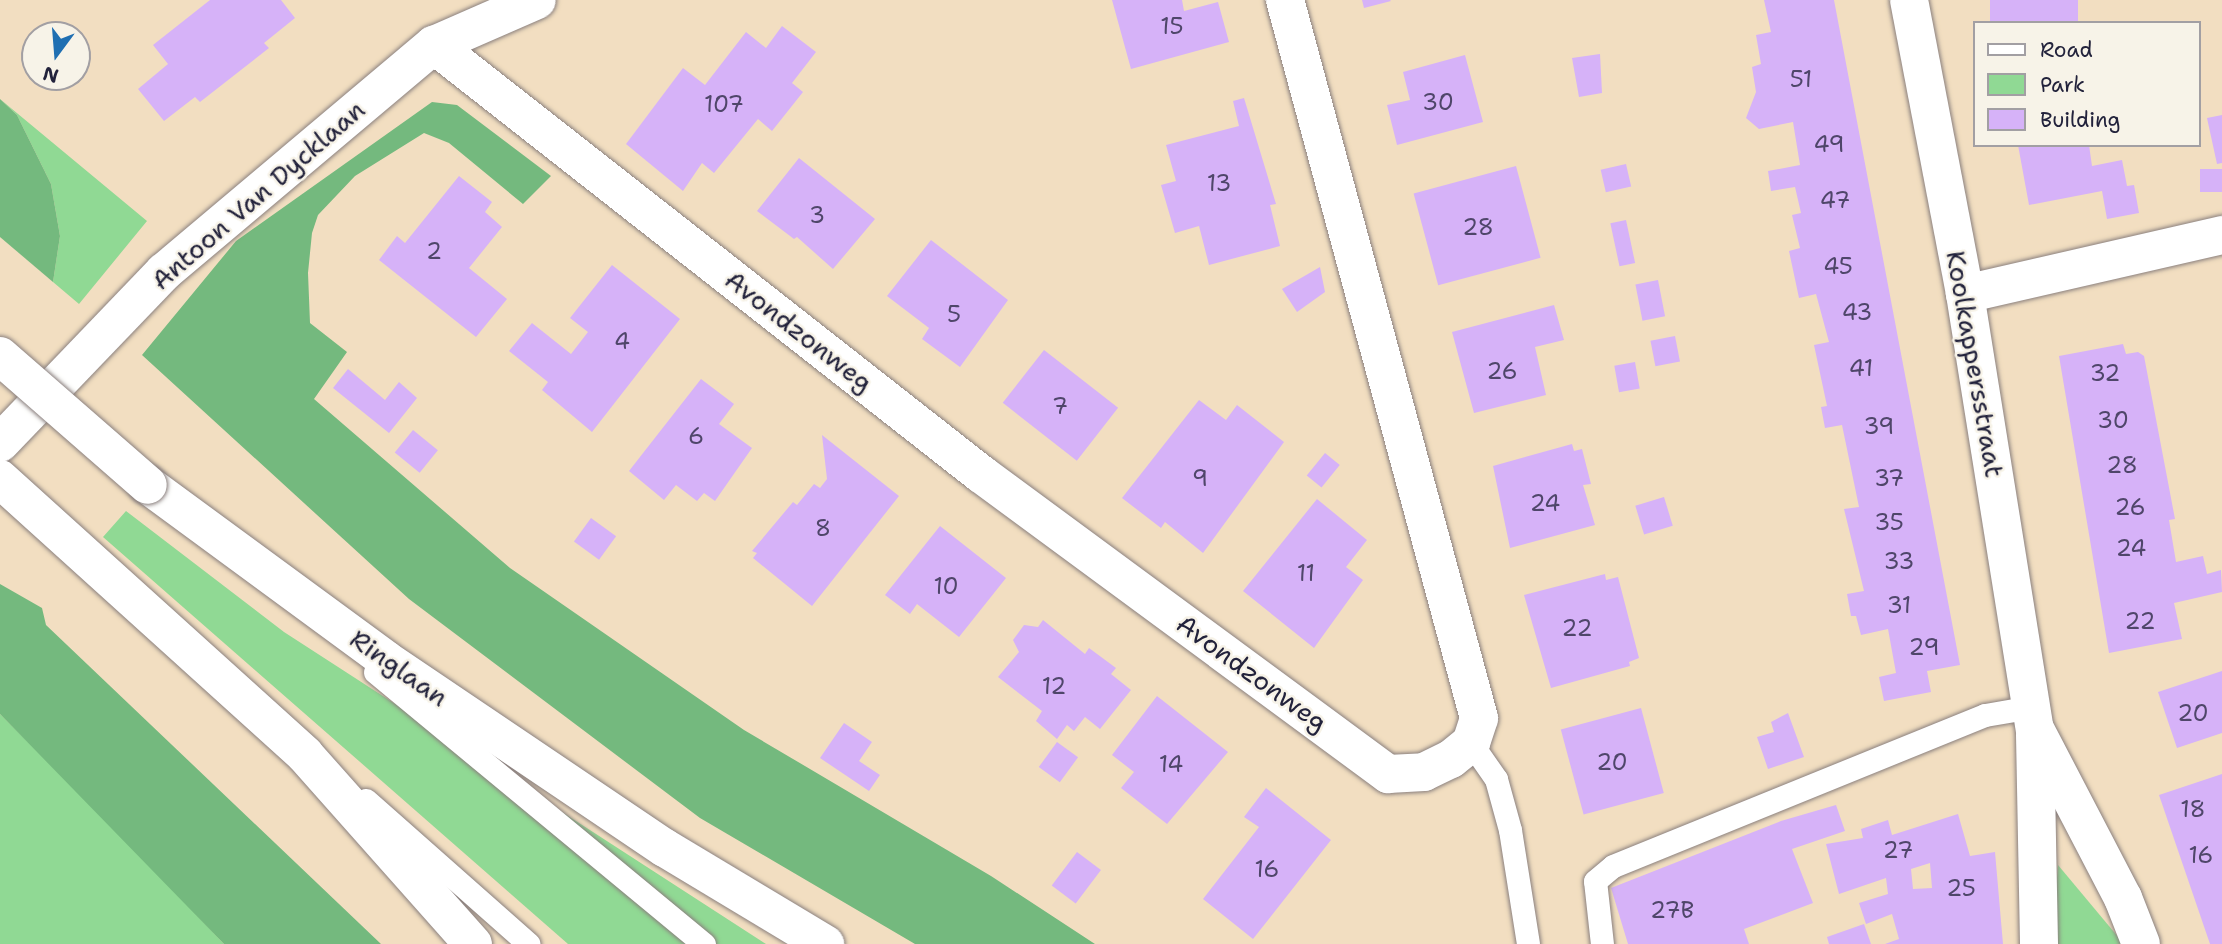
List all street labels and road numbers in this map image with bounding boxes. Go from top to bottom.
street label: Antoon Van Dycklaan [145,94,371,296]
street label: Koolkappersstraat [1940,248,2010,480]
street label: Avondzonweg [719,264,879,398]
street label: Avondzonweg [1171,608,1333,738]
street label: Ringlaan [344,623,454,713]

